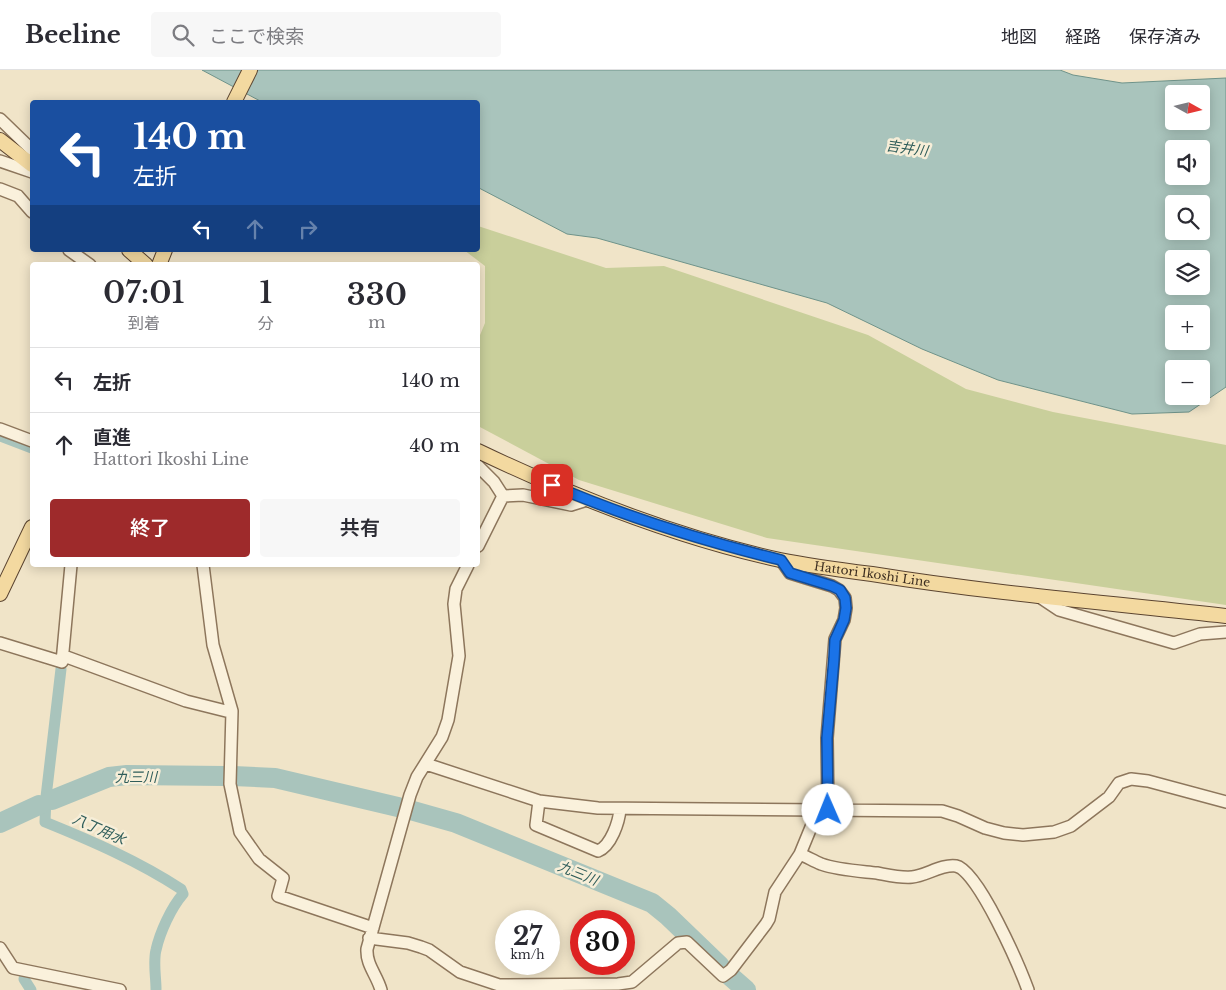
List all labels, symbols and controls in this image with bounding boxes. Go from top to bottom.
search box [151,12,501,57]
text: Beeline [25,20,121,49]
icon: search [169,21,197,49]
text: ここで検索 [209,25,304,48]
text: 地図 [1001,26,1037,48]
text: 経路 [1065,26,1101,48]
text: 保存済み [1129,26,1201,48]
north arrow [1165,85,1210,130]
map controls [1165,85,1210,405]
text: 140 m [133,115,246,158]
icon: left [50,120,115,185]
water label: 吉井川 [885,136,931,160]
button: sound [1165,140,1210,185]
text: 左折 [133,163,177,190]
button: search [1165,195,1210,240]
icon: left [188,215,216,243]
icon: ahead [241,215,269,243]
icon: right [294,215,322,243]
button: layers [1165,250,1210,295]
text: 07:01 [103,274,185,311]
text: 1 [259,274,272,311]
text: 330 [347,276,407,313]
button: + [1165,305,1210,350]
text: m [368,312,385,332]
text: 到着 [128,313,160,333]
text: 分 [258,313,274,333]
button: − [1165,360,1210,405]
icon: left [50,366,78,394]
text: 140 m [401,369,460,392]
text: 左折 [93,371,131,394]
text: 直進 [93,426,131,449]
icon: ahead [50,431,78,459]
text: 40 m [409,434,460,457]
text: Hattori Ikoshi Line [93,449,249,469]
pin [531,464,573,506]
icon: arrive [538,471,566,499]
button: 終了 [50,499,250,557]
button: 共有 [260,499,460,557]
street label: Hattori Ikoshi Line [813,558,931,590]
water label: 九三川 [115,768,159,786]
position arrow [801,783,853,835]
water label: 八丁用水 [70,809,130,849]
water label: 九三川 [555,857,603,890]
speed limit sign: 30 [570,910,635,975]
text: 27 [513,921,542,952]
text: km/h [510,947,545,962]

